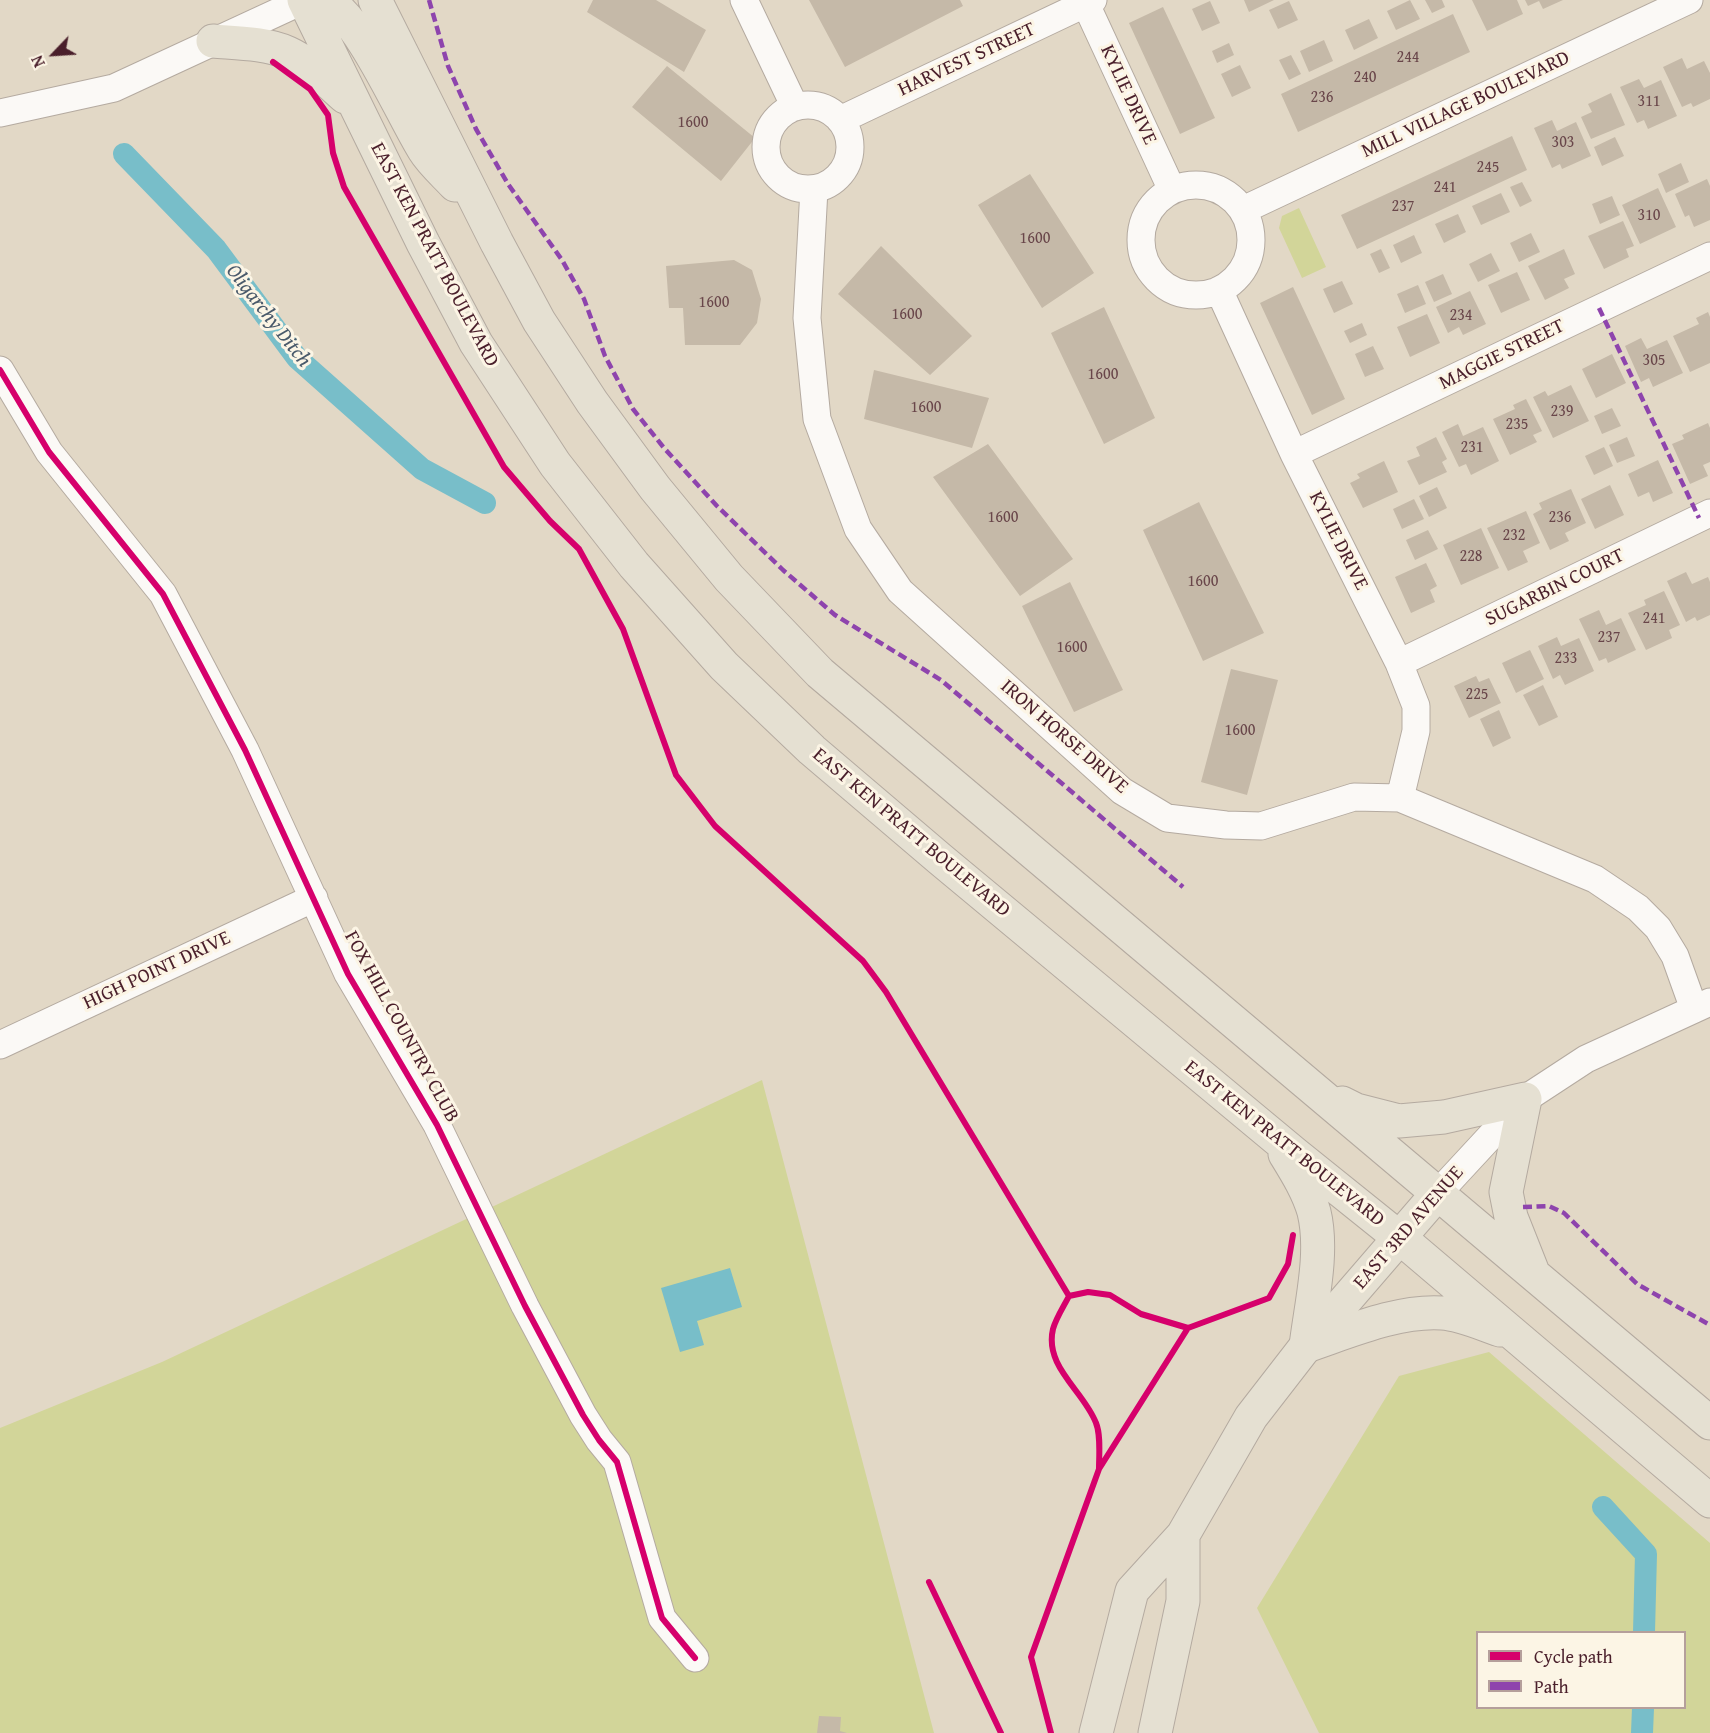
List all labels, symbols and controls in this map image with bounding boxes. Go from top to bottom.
street label: HARVEST STREET [895,18,1039,102]
north arrow [24,24,84,84]
street label: KYLIE DRIVE [1094,41,1162,149]
street label: MILL VILLAGE BOULEVARD [1358,46,1574,164]
house number: 244 [1396,48,1420,68]
text: N [25,52,51,72]
house number: 240 [1353,68,1377,88]
house number: 236 [1310,88,1334,108]
house number: 311 [1637,92,1661,112]
house number: 1600 [678,113,708,133]
house number: 303 [1551,133,1575,153]
street label: EAST KEN PRATT BOULEVARD [365,139,503,371]
house number: 245 [1476,158,1500,178]
house number: 241 [1433,178,1457,198]
house number: 237 [1391,197,1415,217]
house number: 310 [1637,206,1661,226]
house number: 1600 [1020,229,1050,249]
water label: Oligarchy Ditch [220,259,316,373]
house number: 1600 [699,293,729,313]
house number: 1600 [892,305,922,325]
house number: 234 [1449,306,1473,326]
street label: MAGGIE STREET [1435,314,1569,396]
house number: 305 [1642,351,1666,371]
house number: 1600 [1088,365,1118,385]
house number: 1600 [911,398,941,418]
house number: 239 [1550,402,1574,422]
house number: 235 [1505,415,1529,435]
house number: 231 [1460,438,1484,458]
street label: KYLIE DRIVE [1303,488,1373,594]
house number: 1600 [988,508,1018,528]
house number: 236 [1548,508,1572,528]
house number: 232 [1502,526,1526,546]
street label: SUGARBIN COURT [1481,544,1629,632]
house number: 228 [1459,547,1483,567]
house number: 1600 [1188,572,1218,592]
house number: 241 [1642,609,1666,629]
house number: 237 [1597,628,1621,648]
house number: 1600 [1057,638,1087,658]
house number: 233 [1554,649,1578,669]
street label: IRON HORSE DRIVE [995,675,1133,799]
house number: 225 [1465,685,1489,705]
house number: 1600 [1225,721,1255,741]
street label: EAST KEN PRATT BOULEVARD [807,743,1015,923]
street label: HIGH POINT DRIVE [80,926,234,1016]
street label: FOX HILL COUNTRY CLUB [338,927,464,1127]
street label: EAST KEN PRATT BOULEVARD [1179,1056,1389,1232]
street label: EAST 3RD AVENUE [1349,1161,1469,1295]
legend [1476,1631,1686,1709]
text: Cycle path [1534,1643,1613,1670]
text: Path [1534,1673,1569,1700]

